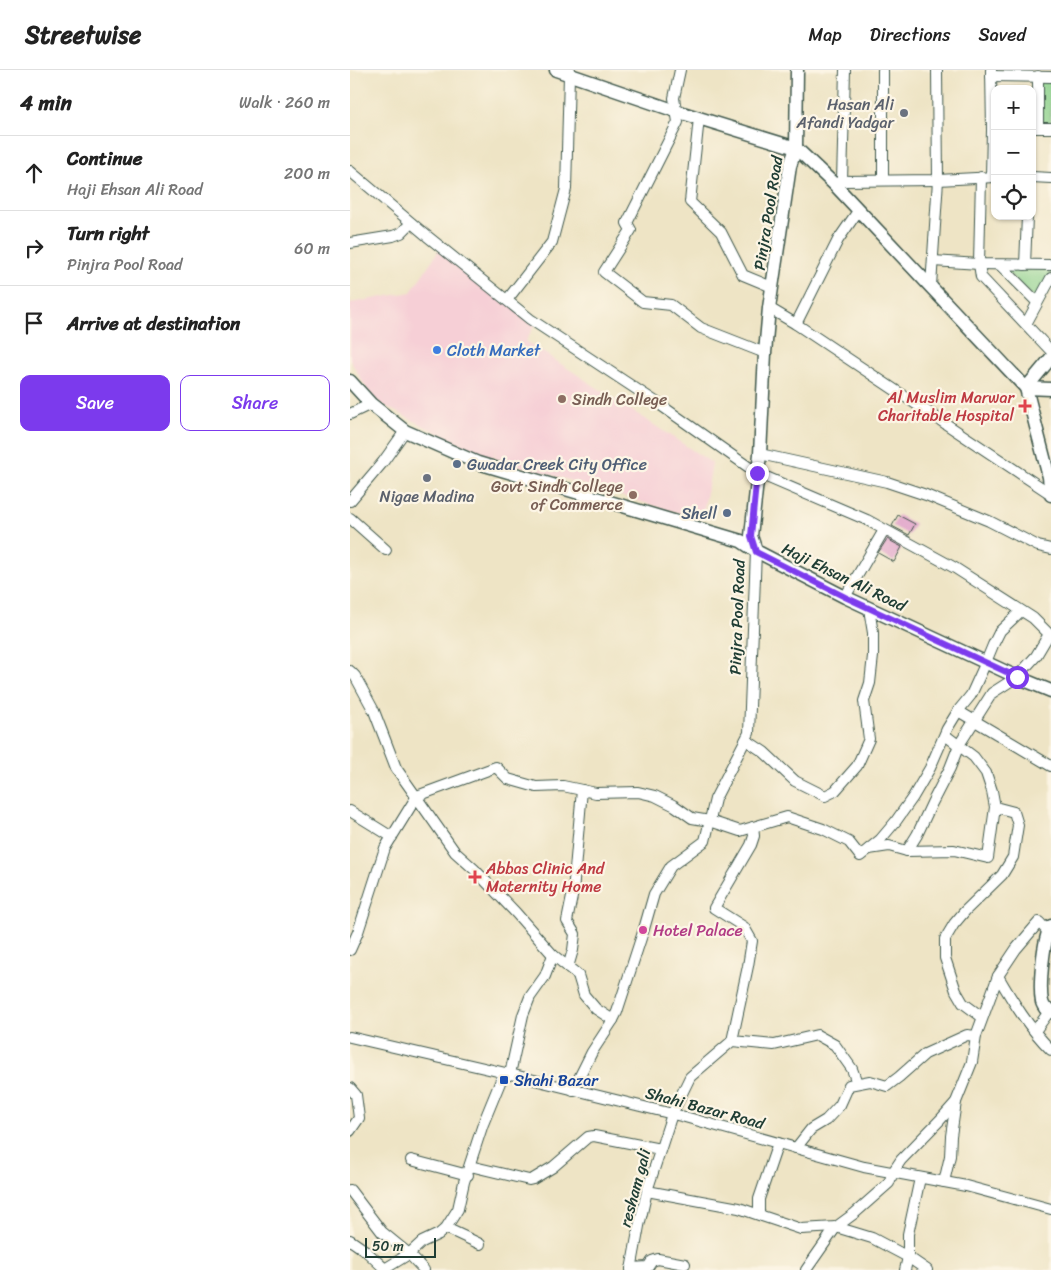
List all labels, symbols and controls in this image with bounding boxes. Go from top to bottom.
text: Streetwise [25,14,141,56]
text: Map [809,19,842,51]
text: Directions [870,19,951,51]
text: Saved [979,19,1026,51]
text: 4 min [20,84,72,122]
map controls [991,85,1036,220]
button: + [991,85,1036,130]
text: Walk · 260 m [239,88,330,117]
place label: Hasan Ali Afandi Yadgar [795,90,895,137]
marker: Hasan Ali Afandi Yadgar [898,107,910,119]
button: − [991,130,1036,175]
text: Continue [67,142,143,175]
street label: Pinjra Pool Road [745,152,792,272]
icon: ahead [20,159,48,187]
text: 200 m [284,159,330,188]
text: Haji Ehsan Ali Road [67,175,203,204]
button: locate [991,175,1036,220]
text: Turn right [67,217,149,250]
icon: right [20,234,48,262]
text: 60 m [294,234,330,263]
text: Pinjra Pool Road [67,250,183,279]
text: Arrive at destination [67,307,240,340]
icon: arrive [20,309,48,337]
place label: Cloth Market [447,336,541,365]
marker: Cloth Market [431,344,443,356]
button: Save [20,375,170,431]
button: Share [180,375,330,431]
place label: Al Muslim Marwar Charitable Hospital [878,383,1015,430]
place label: Sindh College [572,385,667,414]
marker: Sindh College [556,393,568,405]
marker: Al Muslim Marwar Charitable Hospital [1018,399,1032,413]
place label: Gwadar Creek City Office [467,450,647,479]
marker: Gwadar Creek City Office [451,458,463,470]
route end [746,462,769,485]
marker: Nigae Madina [421,472,433,484]
place label: Govt Sindh College of Commerce [491,472,623,519]
place label: Nigae Madina [380,482,474,511]
marker: Govt Sindh College of Commerce [627,489,639,501]
place label: Shell [681,499,717,528]
marker: Shell [721,507,733,519]
street label: Haji Ehsan Ali Road [777,534,913,620]
street label: Pinjra Pool Road [720,557,754,675]
route start [1006,666,1029,689]
place label: Abbas Clinic And Maternity Home [485,854,606,901]
marker: Abbas Clinic And Maternity Home [468,870,482,884]
place label: Hotel Palace [653,916,743,945]
marker: Hotel Palace [637,924,649,936]
place label: Shahi Bazar [514,1066,599,1095]
marker: Shahi Bazar [498,1074,510,1086]
street label: Shahi Bazar Road [642,1078,769,1138]
street label: resham gali [611,1145,660,1230]
text: 50 m [372,1234,404,1259]
scale bar [365,1235,436,1258]

